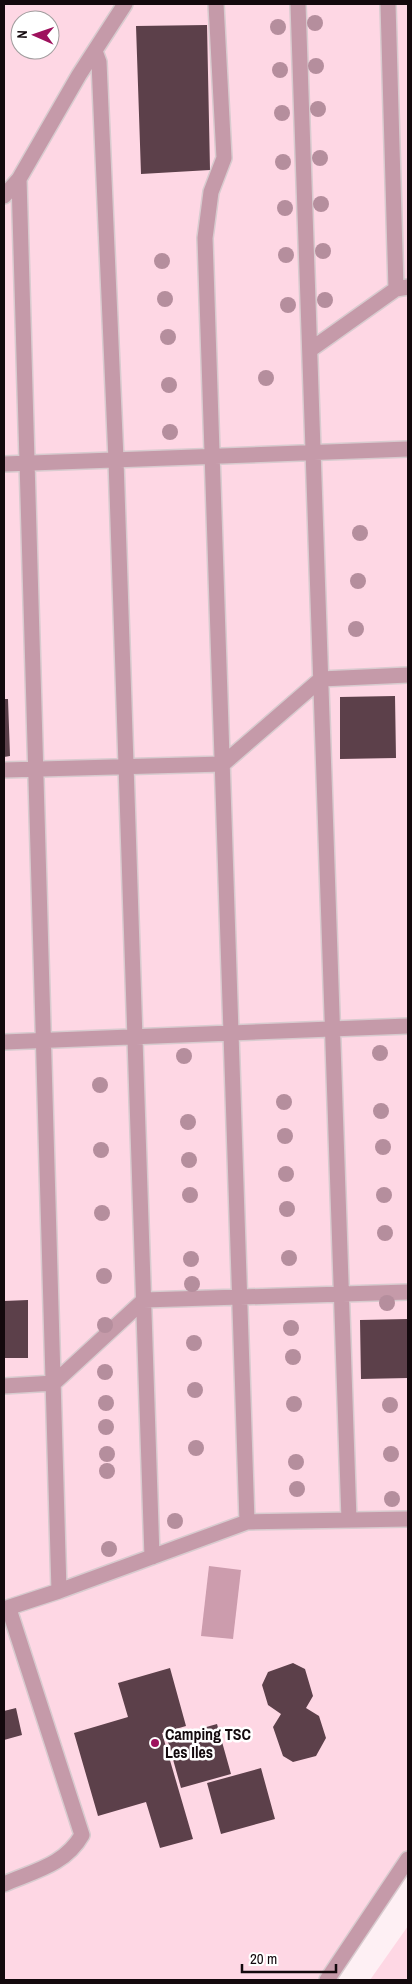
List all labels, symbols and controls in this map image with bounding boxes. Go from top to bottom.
north arrow [10,10,60,60]
text: N [13,30,31,39]
place label: Camping TSC Les Iles [165,1723,251,1763]
marker: Camping TSC Les Iles [149,1737,161,1749]
scale bar [242,1942,336,1974]
text: 20 m [250,1948,277,1969]

